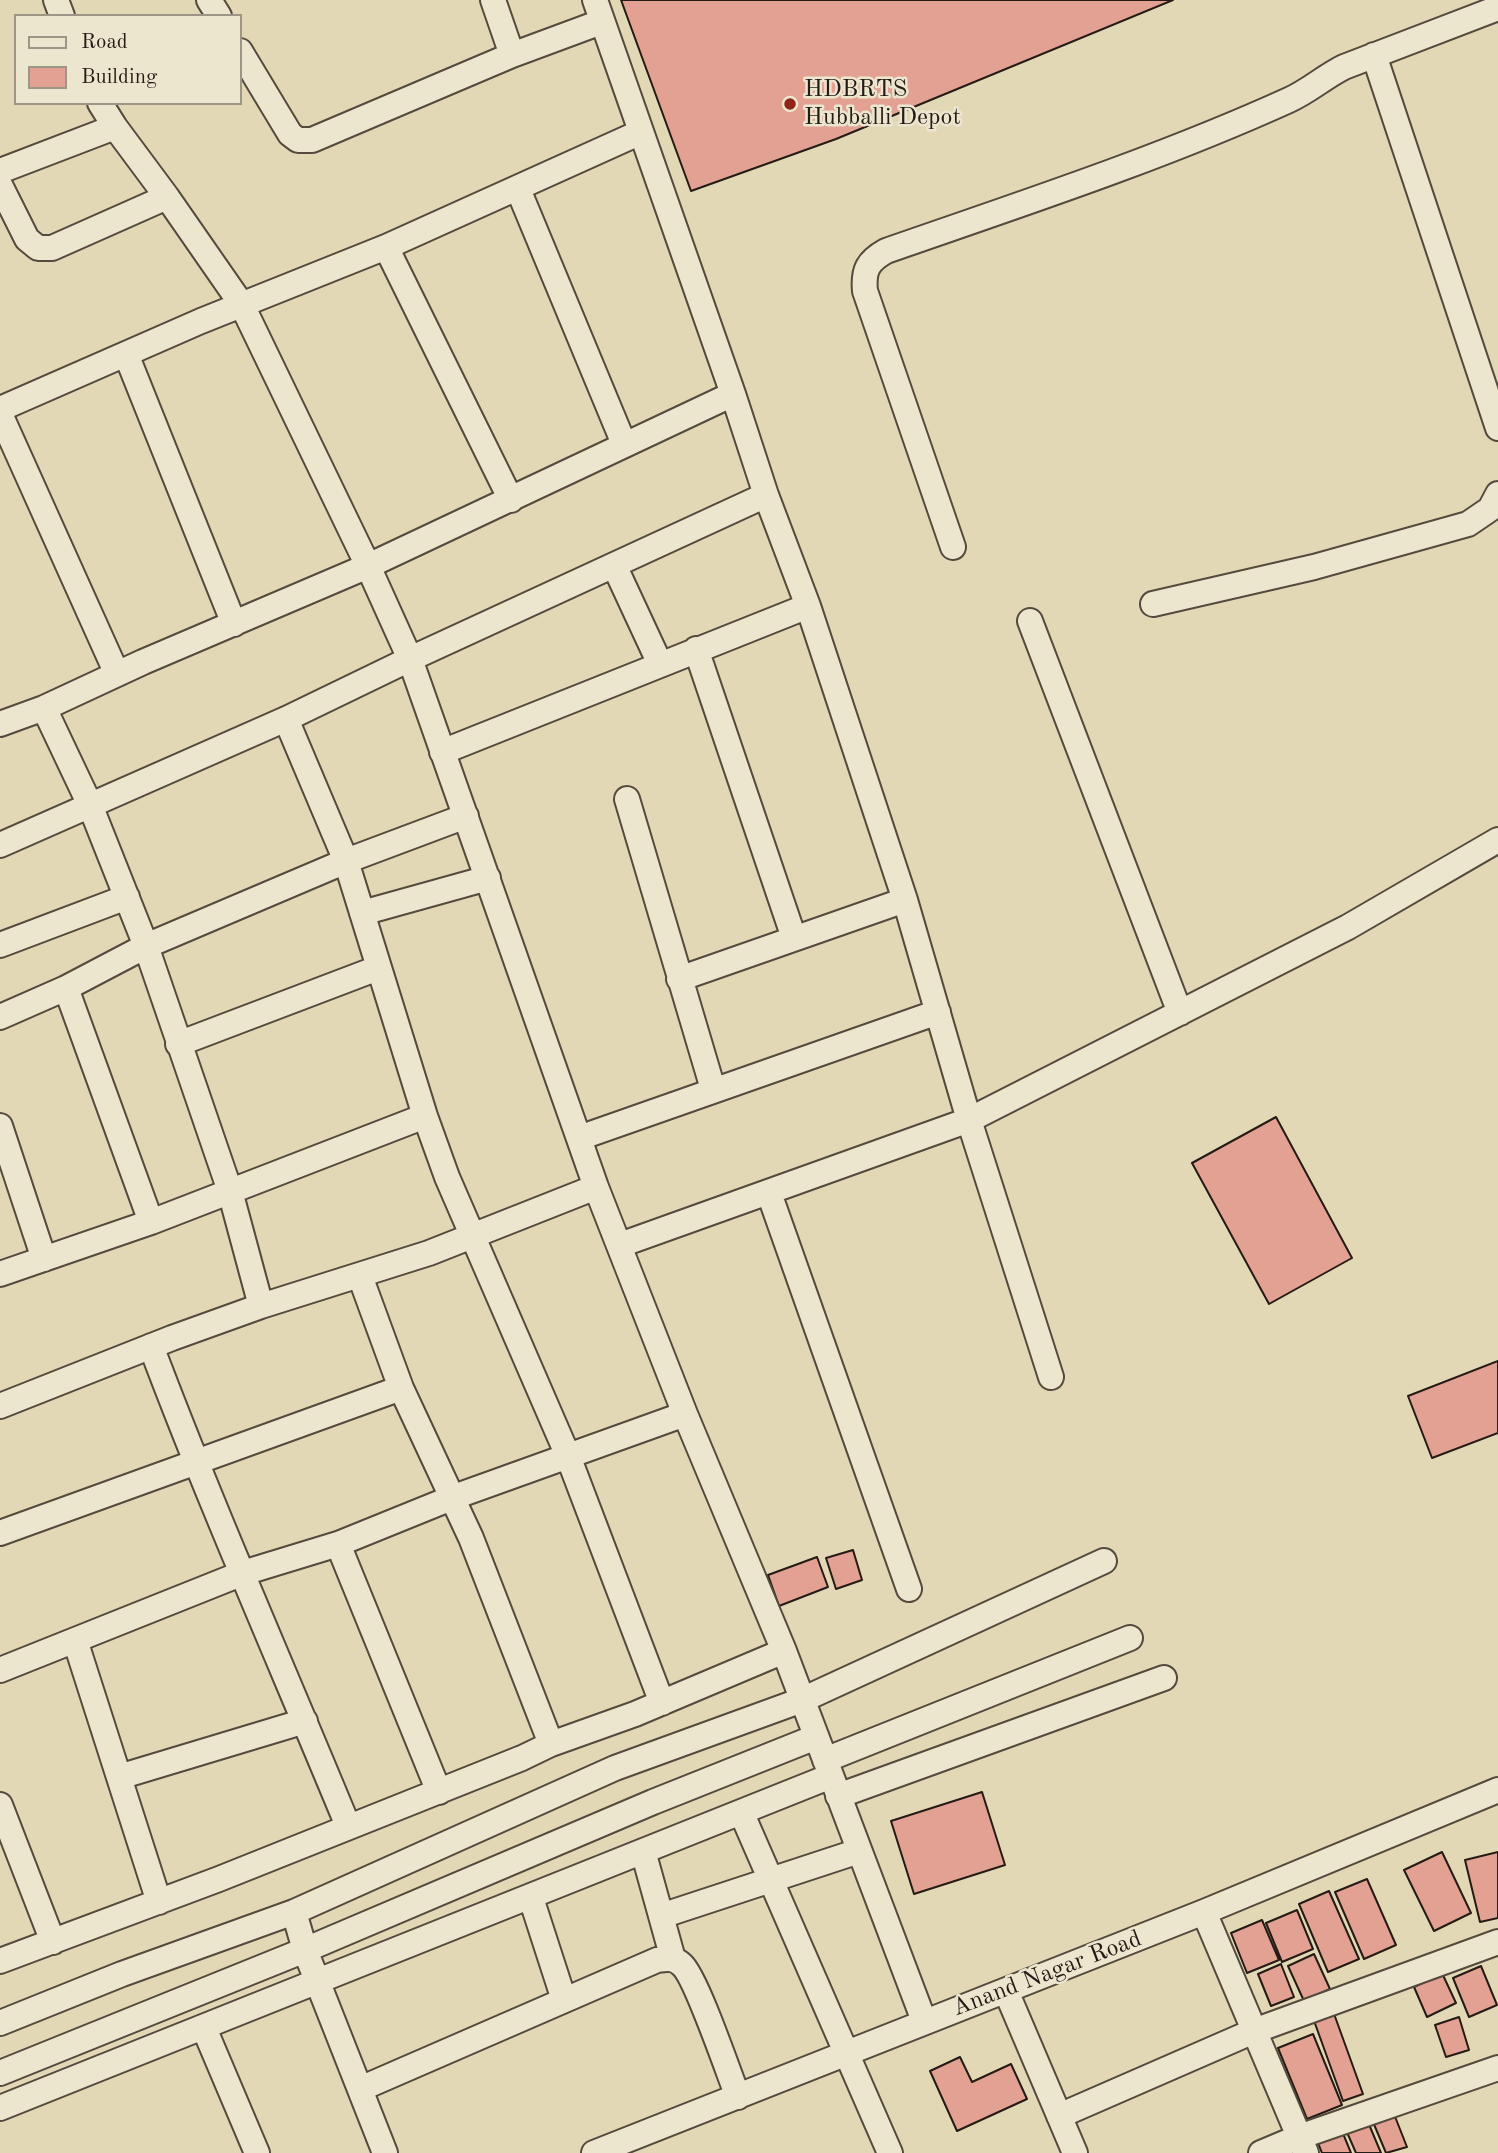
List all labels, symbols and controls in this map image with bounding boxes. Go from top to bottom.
legend [14,14,242,105]
text: Road [81,32,128,53]
text: Building [81,67,157,88]
place label: HDBRTS Hubballi Depot [804,76,961,132]
marker: HDBRTS Hubballi Depot [782,96,798,112]
street label: Anand Nagar Road [948,1925,1146,2023]

